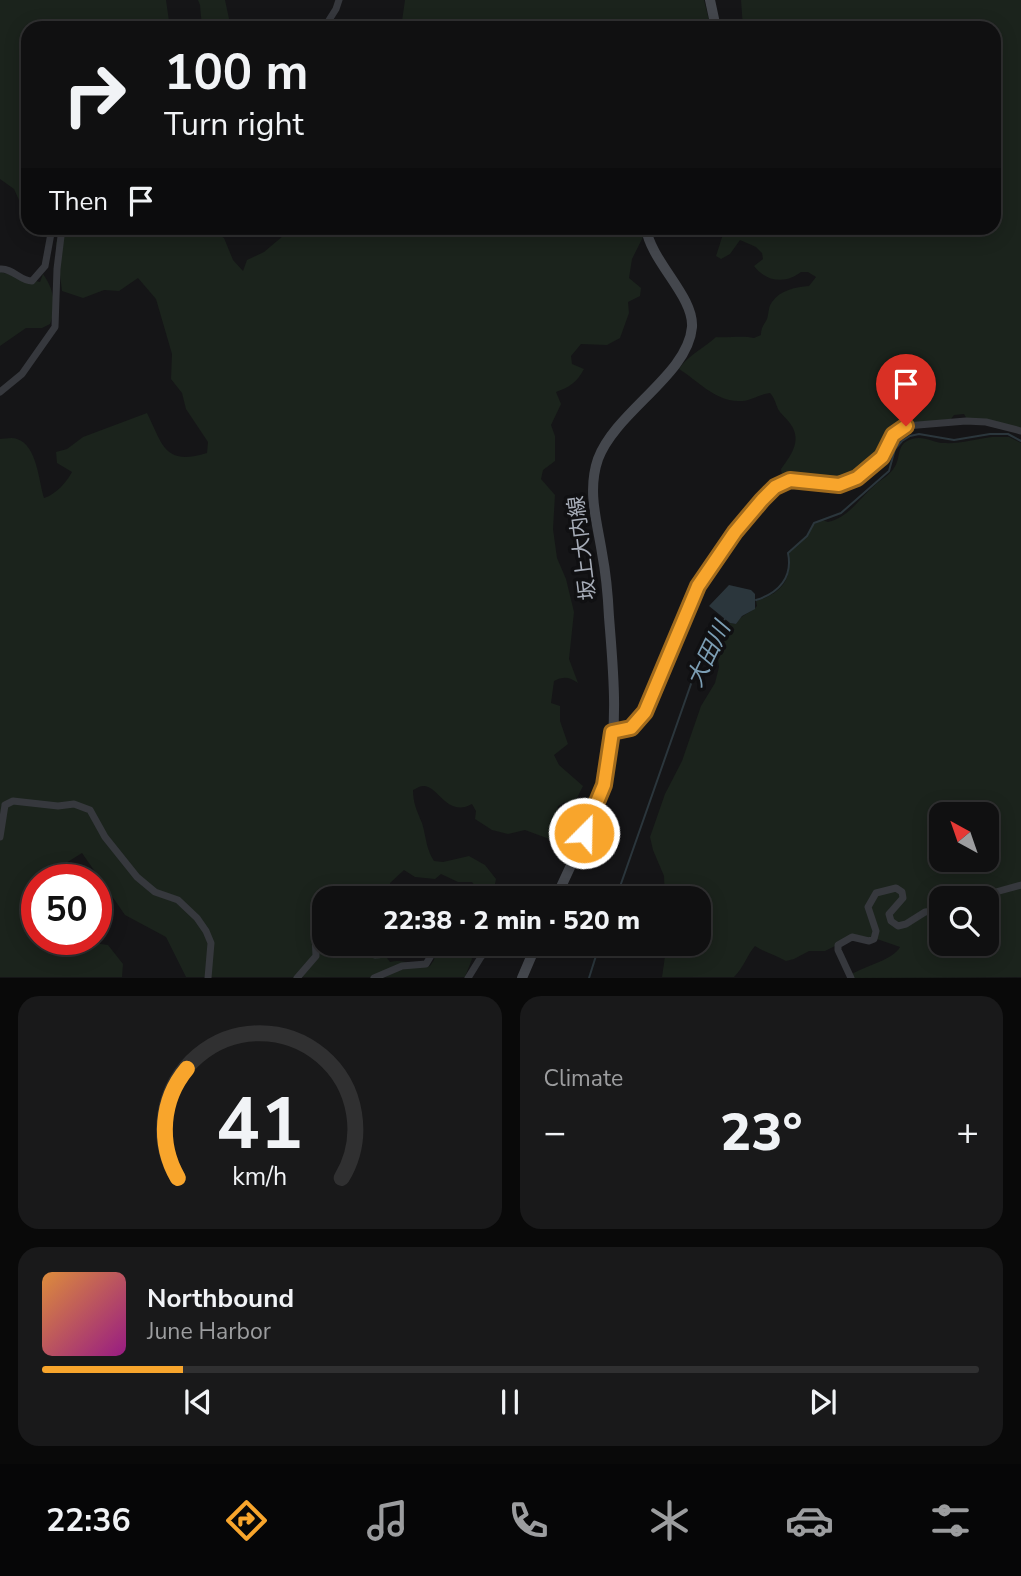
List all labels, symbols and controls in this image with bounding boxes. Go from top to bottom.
text: 100 m [164,39,308,106]
icon: right [49,49,140,140]
text: Turn right [164,103,304,146]
icon: arrive [122,182,160,220]
text: Then [49,184,108,219]
pin [876,354,936,426]
icon: arrive [887,365,925,403]
street label: 坂上大内線 [562,494,602,602]
water label: 大田川 [679,614,739,692]
position arrow [547,796,621,870]
north arrow [929,802,999,872]
map controls [929,802,999,956]
speed limit sign: 50 [21,864,112,955]
button: search [929,886,999,956]
text: 22:38 · 2 min · 520 m [383,903,640,938]
text: Climate [544,1063,623,1094]
text: 41 [216,1075,303,1175]
text: 23° [720,1097,802,1168]
text: − [544,1107,566,1158]
text: + [956,1107,979,1158]
text: km/h [232,1160,287,1194]
text: Northbound [147,1281,294,1316]
text: June Harbor [147,1316,271,1347]
icon: previous [179,1383,217,1421]
icon: pause [491,1383,529,1421]
icon: next [804,1383,842,1421]
icon: directions [222,1496,271,1545]
icon: music [363,1496,412,1545]
icon: phone [504,1496,553,1545]
icon: climate [645,1496,694,1545]
icon: car [785,1496,834,1545]
icon: filters [926,1496,975,1545]
text: 22:36 [46,1499,131,1542]

